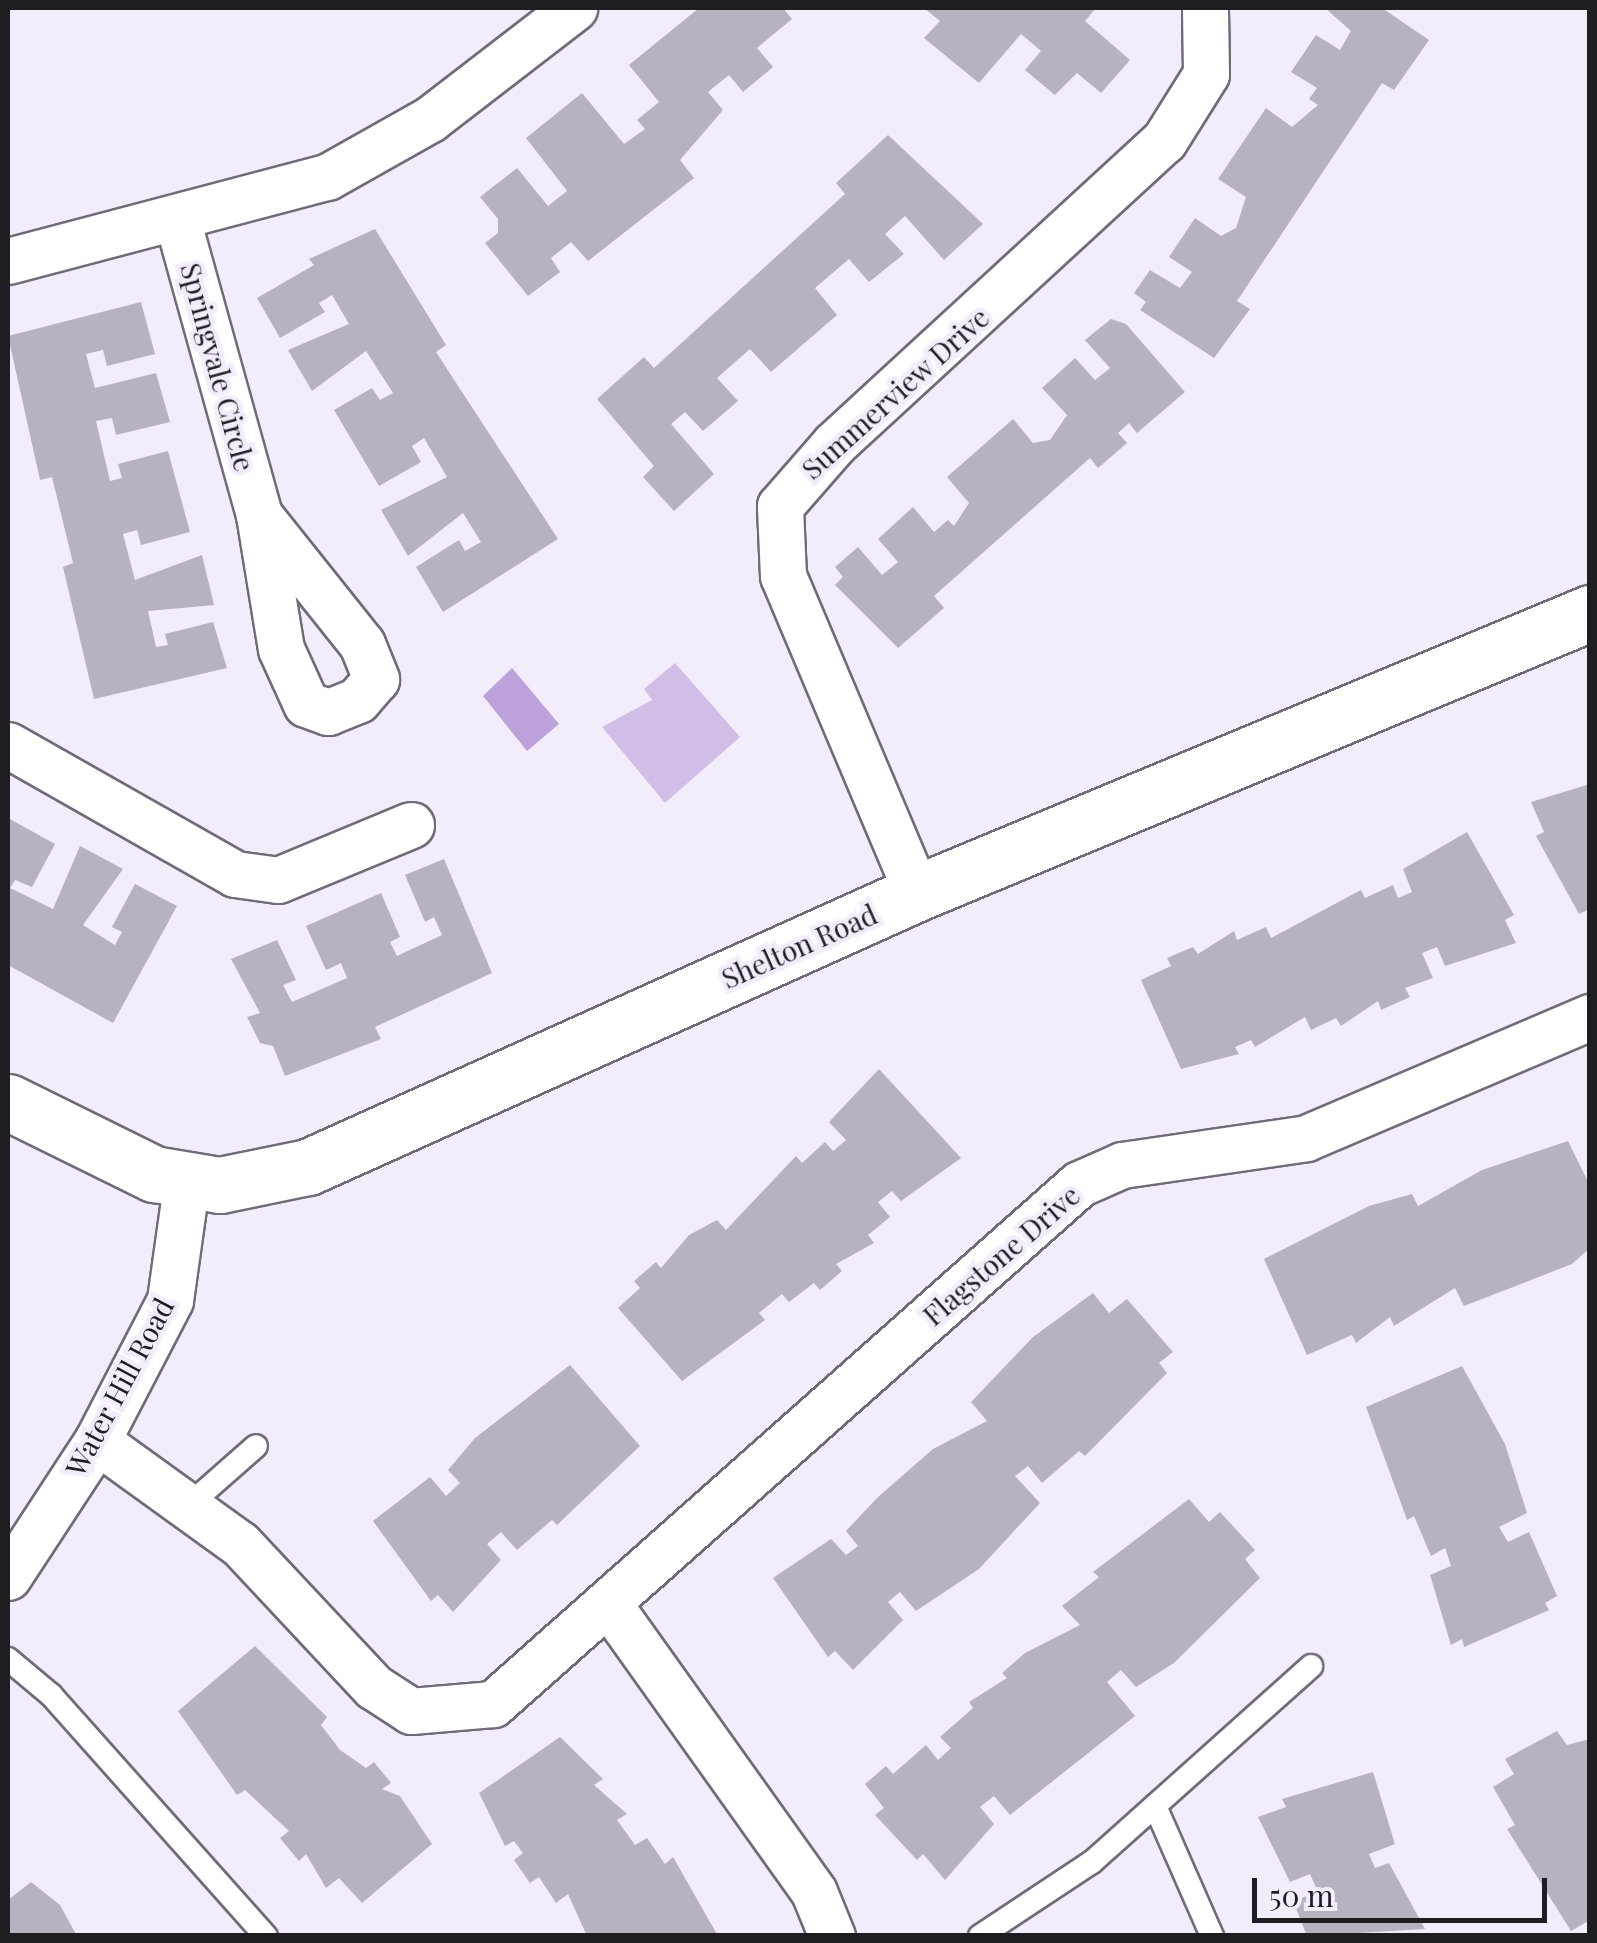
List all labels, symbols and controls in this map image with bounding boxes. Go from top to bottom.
street label: Springvale Circle [174,259,262,475]
street label: Summerview Drive [794,300,996,486]
street label: Shelton Road [716,897,882,995]
street label: Flagstone Drive [916,1178,1086,1332]
street label: Water Hill Road [58,1292,180,1482]
scale bar [1257,1858,1552,1920]
text: 50 m [1269,1875,1334,1915]

